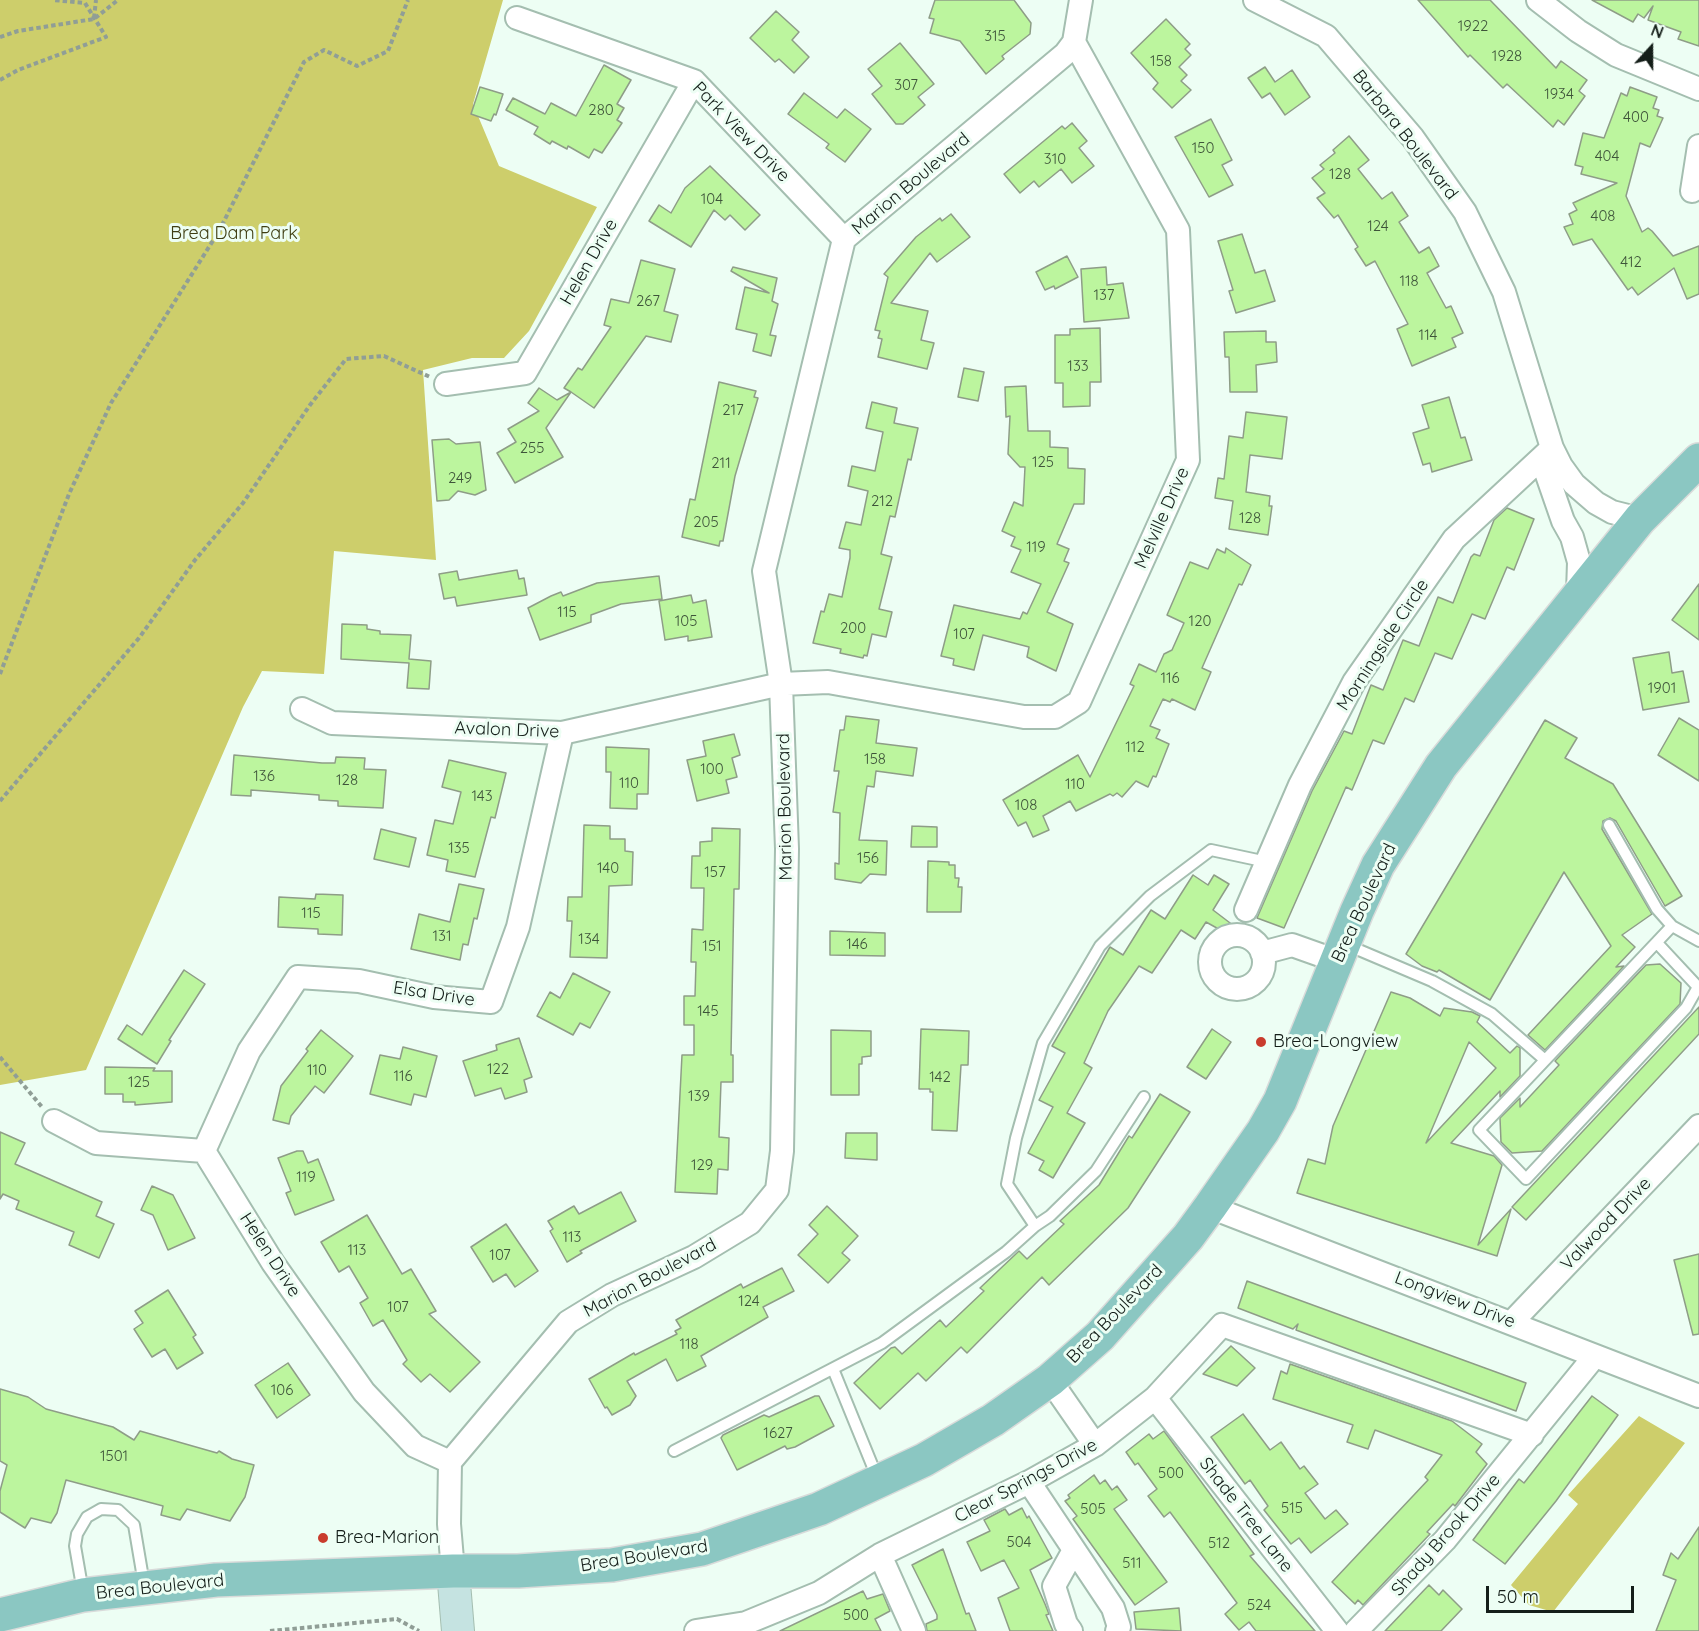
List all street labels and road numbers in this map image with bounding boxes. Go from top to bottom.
street label: Barbara Boulevard [1348,66,1462,204]
street label: Park View Drive [688,77,794,187]
street label: Marion Boulevard [848,128,974,240]
street label: Helen Drive [556,215,622,309]
street label: Melville Drive [1130,464,1194,572]
street label: Morningside Circle [1332,575,1434,715]
street label: Avalon Drive [454,717,560,743]
street label: Marion Boulevard [773,733,797,881]
street label: Brea Boulevard [1327,840,1401,966]
street label: Elsa Drive [392,977,476,1011]
street label: Valwood Drive [1556,1173,1656,1275]
street label: Helen Drive [235,1209,305,1301]
street label: Marion Boulevard [580,1234,720,1322]
street label: Brea Boulevard [1062,1260,1168,1368]
street label: Longview Drive [1392,1267,1518,1333]
street label: Clear Springs Drive [951,1434,1101,1528]
street label: Shade Tree Lane [1194,1453,1298,1577]
street label: Shady Brook Drive [1387,1469,1505,1601]
street label: Brea Boulevard [579,1535,709,1577]
street label: Brea Boulevard [95,1570,225,1604]

